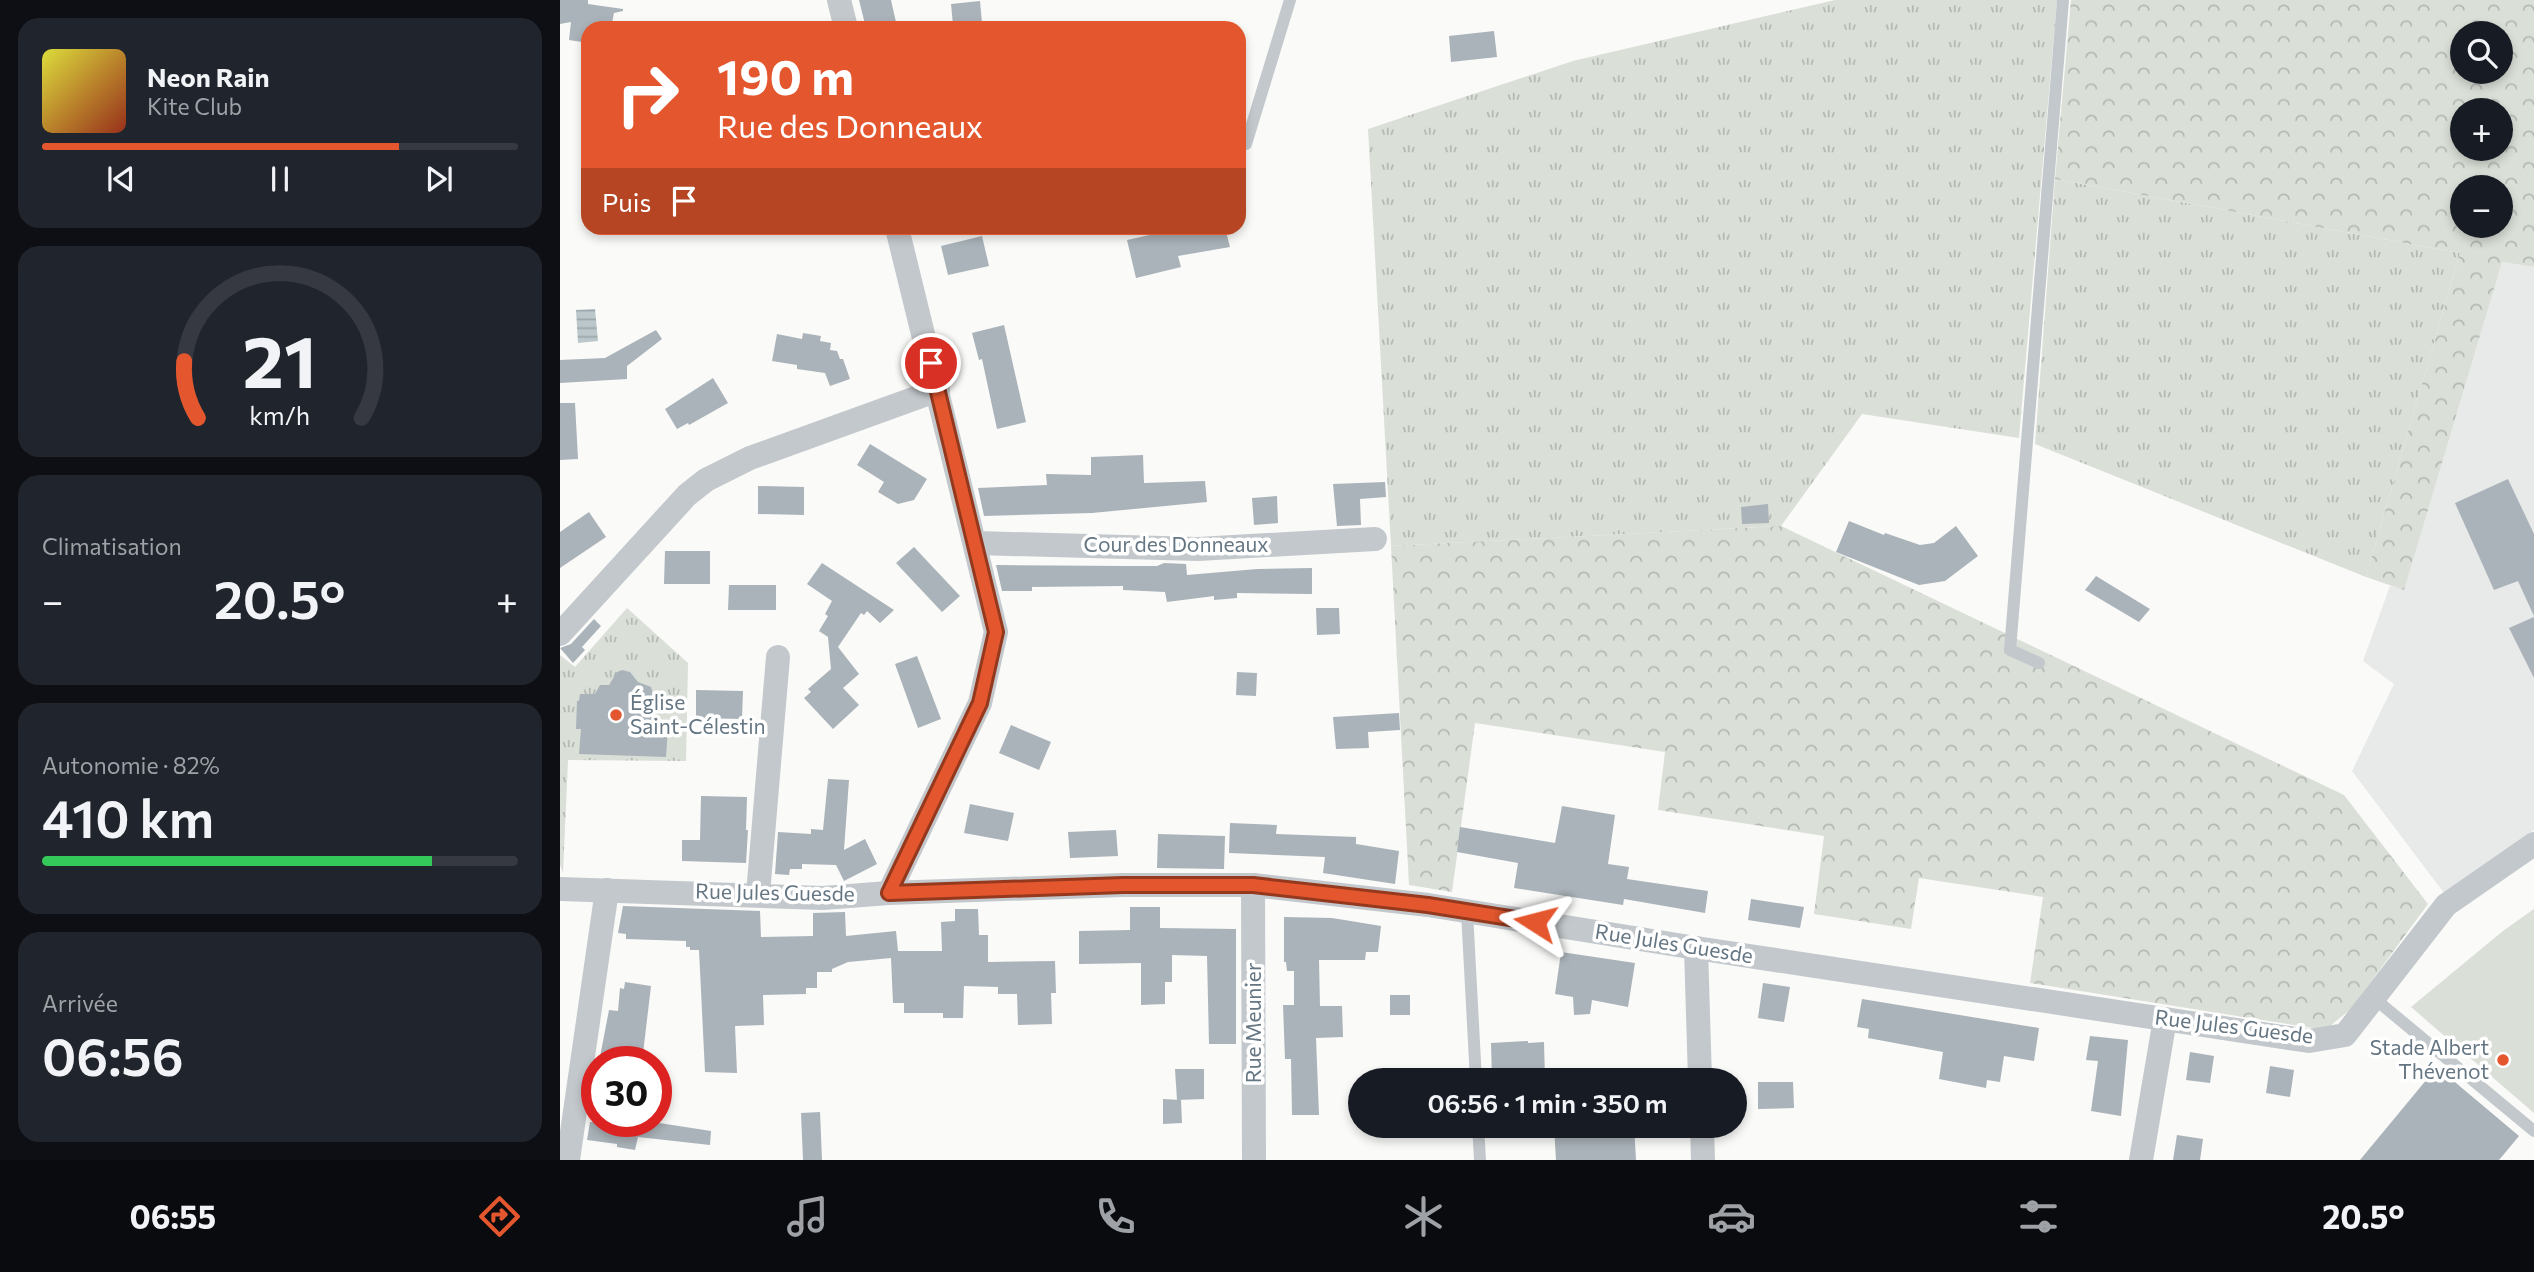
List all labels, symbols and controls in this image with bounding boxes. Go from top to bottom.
map controls [2450,21,2513,238]
button: search [2450,21,2513,84]
text: 190 m [717,45,854,105]
icon: right [602,49,693,140]
text: Neon Rain [147,61,270,92]
text: Kite Club [147,92,242,120]
button: + [2450,98,2513,161]
text: Rue des Donneaux [717,105,983,145]
icon: previous [102,160,140,198]
icon: pause [261,160,299,198]
icon: next [420,160,458,198]
button: − [2450,175,2513,238]
icon: arrive [665,182,703,220]
text: Puis [602,186,651,217]
text: 21 [243,314,317,403]
pin [901,333,961,393]
icon: arrive [912,344,950,382]
text: km/h [250,399,310,429]
street label: Cour des Donneaux [1084,531,1268,556]
text: Climatisation [42,532,182,560]
text: 20.5° [214,566,345,630]
text: − [42,576,64,623]
text: + [496,576,518,623]
place label: Église Saint-Célestin [630,689,766,738]
marker: Église Saint-Célestin [608,707,624,723]
text: Autonomie · 82% [42,751,220,779]
text: 410 km [42,785,214,849]
street label: Rue Jules Guesde [695,878,855,905]
position arrow [1498,885,1572,959]
street label: Rue Jules Guesde [1593,918,1755,967]
street label: Rue Meunier [1240,963,1265,1083]
text: Arrivée [42,989,118,1017]
street label: Rue Jules Guesde [2153,1003,2315,1048]
text: 06:56 [42,1023,184,1087]
place label: Stade Albert Thévenot [2370,1034,2489,1083]
speed limit sign: 30 [581,1046,672,1137]
marker: Stade Albert Thévenot [2495,1052,2511,1068]
text: 06:56 · 1 min · 350 m [1427,1087,1668,1118]
icon: directions [475,1192,524,1241]
icon: music [783,1192,832,1241]
icon: phone [1091,1192,1140,1241]
icon: climate [1399,1192,1448,1241]
icon: car [1707,1192,1756,1241]
icon: filters [2014,1192,2063,1241]
text: 06:55 [129,1196,216,1236]
text: 20.5° [2322,1196,2405,1236]

